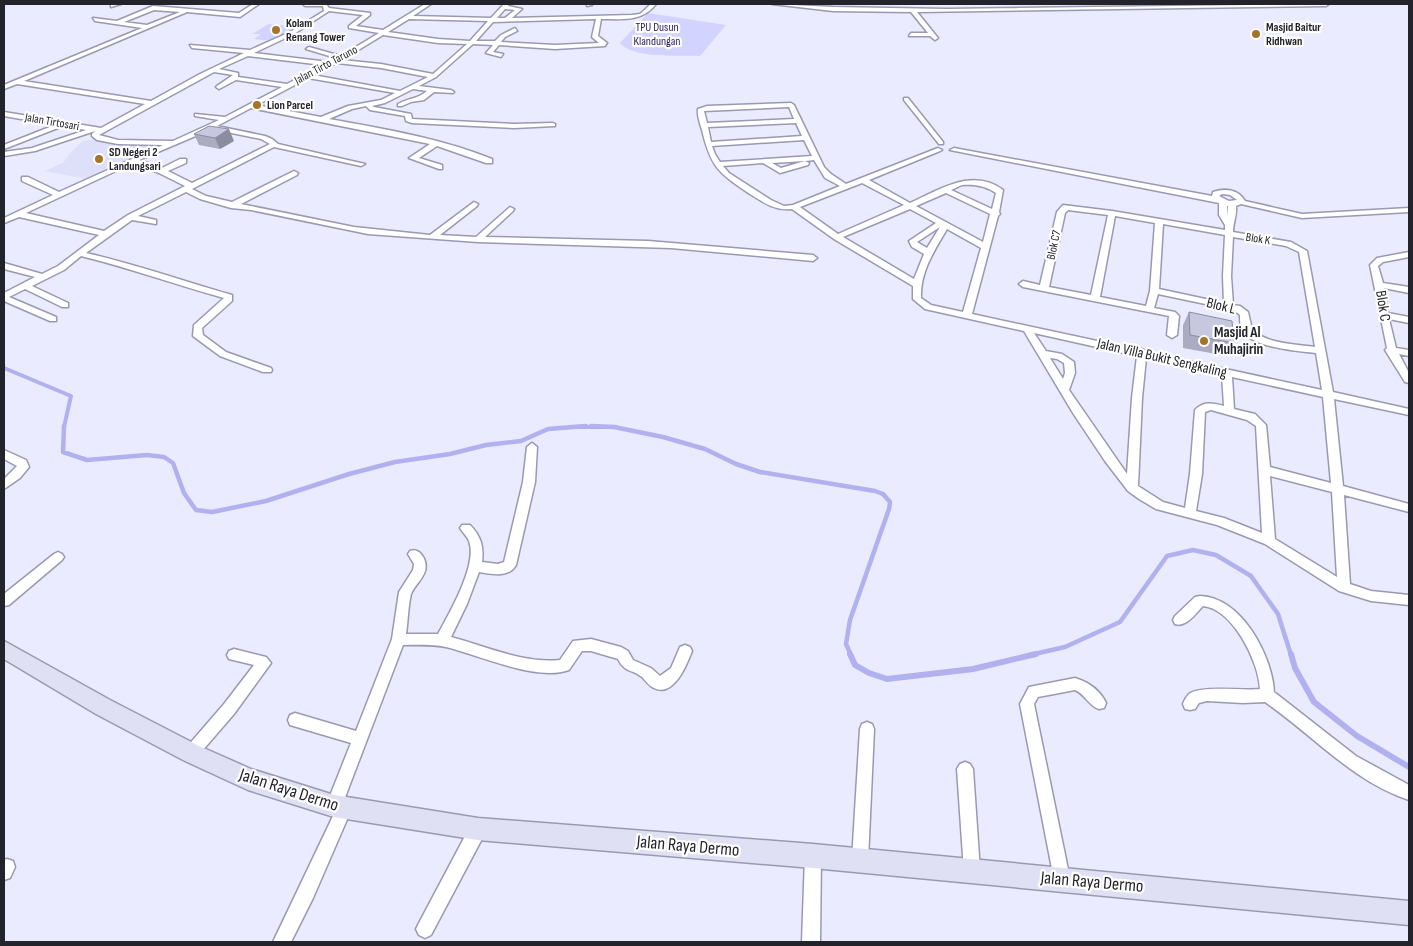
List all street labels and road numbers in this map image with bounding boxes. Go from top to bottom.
street label: Jalan Tirto Taruno [291,42,360,88]
street label: Jalan Tirtosari [23,110,80,134]
street label: Blok C7 [1044,229,1064,261]
street label: Blok K [1245,230,1272,248]
street label: Blok C [1371,289,1395,323]
street label: Blok L [1204,293,1238,319]
street label: Jalan Villa Bukit Sengkaling [1094,334,1229,382]
street label: Jalan Raya Dermo [236,764,341,816]
street label: Jalan Raya Dermo [635,831,740,861]
street label: Jalan Raya Dermo [1039,867,1144,897]

